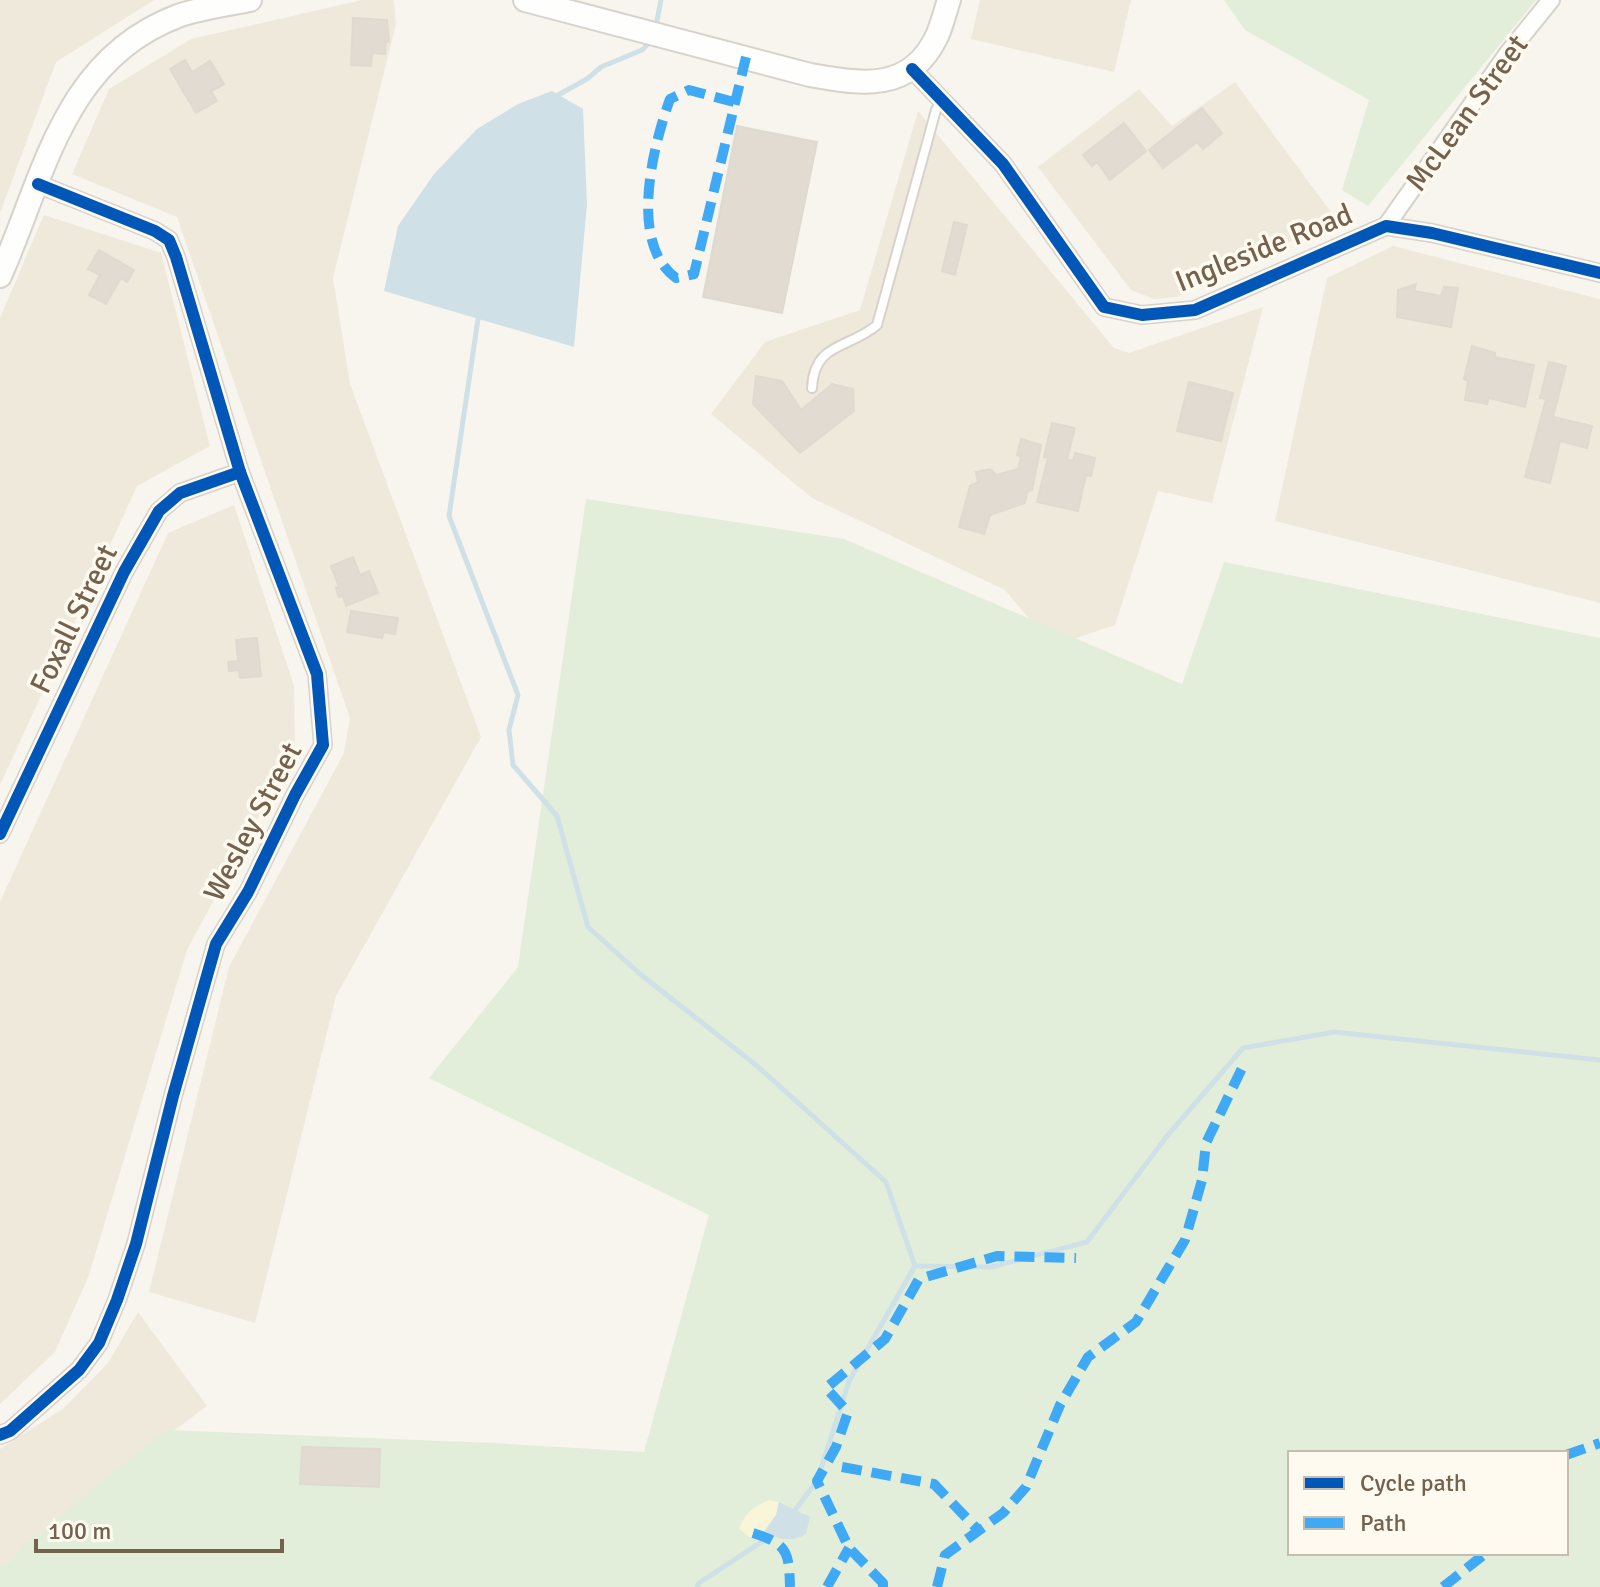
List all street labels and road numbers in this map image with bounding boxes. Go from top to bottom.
street label: McLean Street [1398,27,1536,199]
street label: Ingleside Road [1170,196,1358,300]
street label: Foxall Street [22,539,126,699]
street label: Wesley Street [196,736,310,908]

